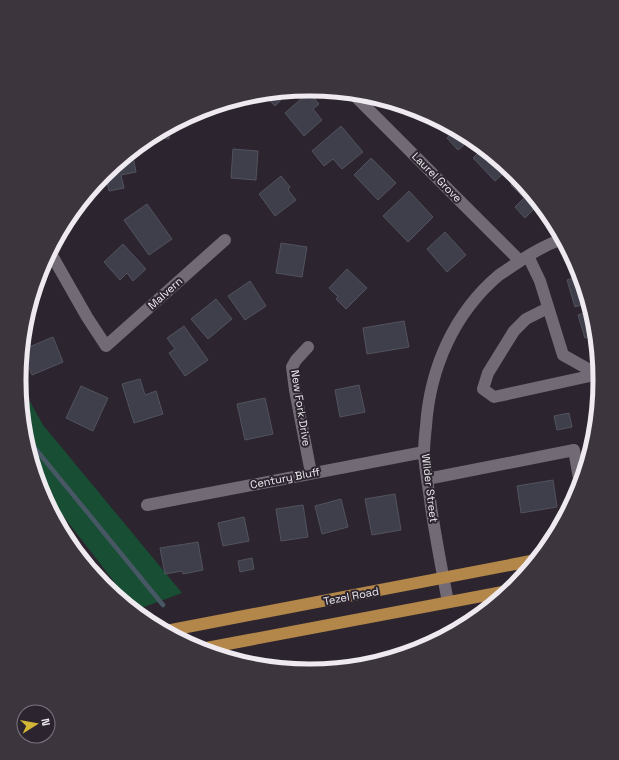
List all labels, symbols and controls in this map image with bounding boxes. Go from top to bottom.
street label: Laurel Grove [409,149,465,205]
street label: Malvern [145,274,185,312]
street label: New Fork Drive [288,369,314,447]
street label: Wilder Street [419,453,441,523]
street label: Century Bluff [249,464,322,492]
street label: Tezel Road [322,584,380,608]
north arrow [16,704,56,744]
text: N [38,717,53,727]

